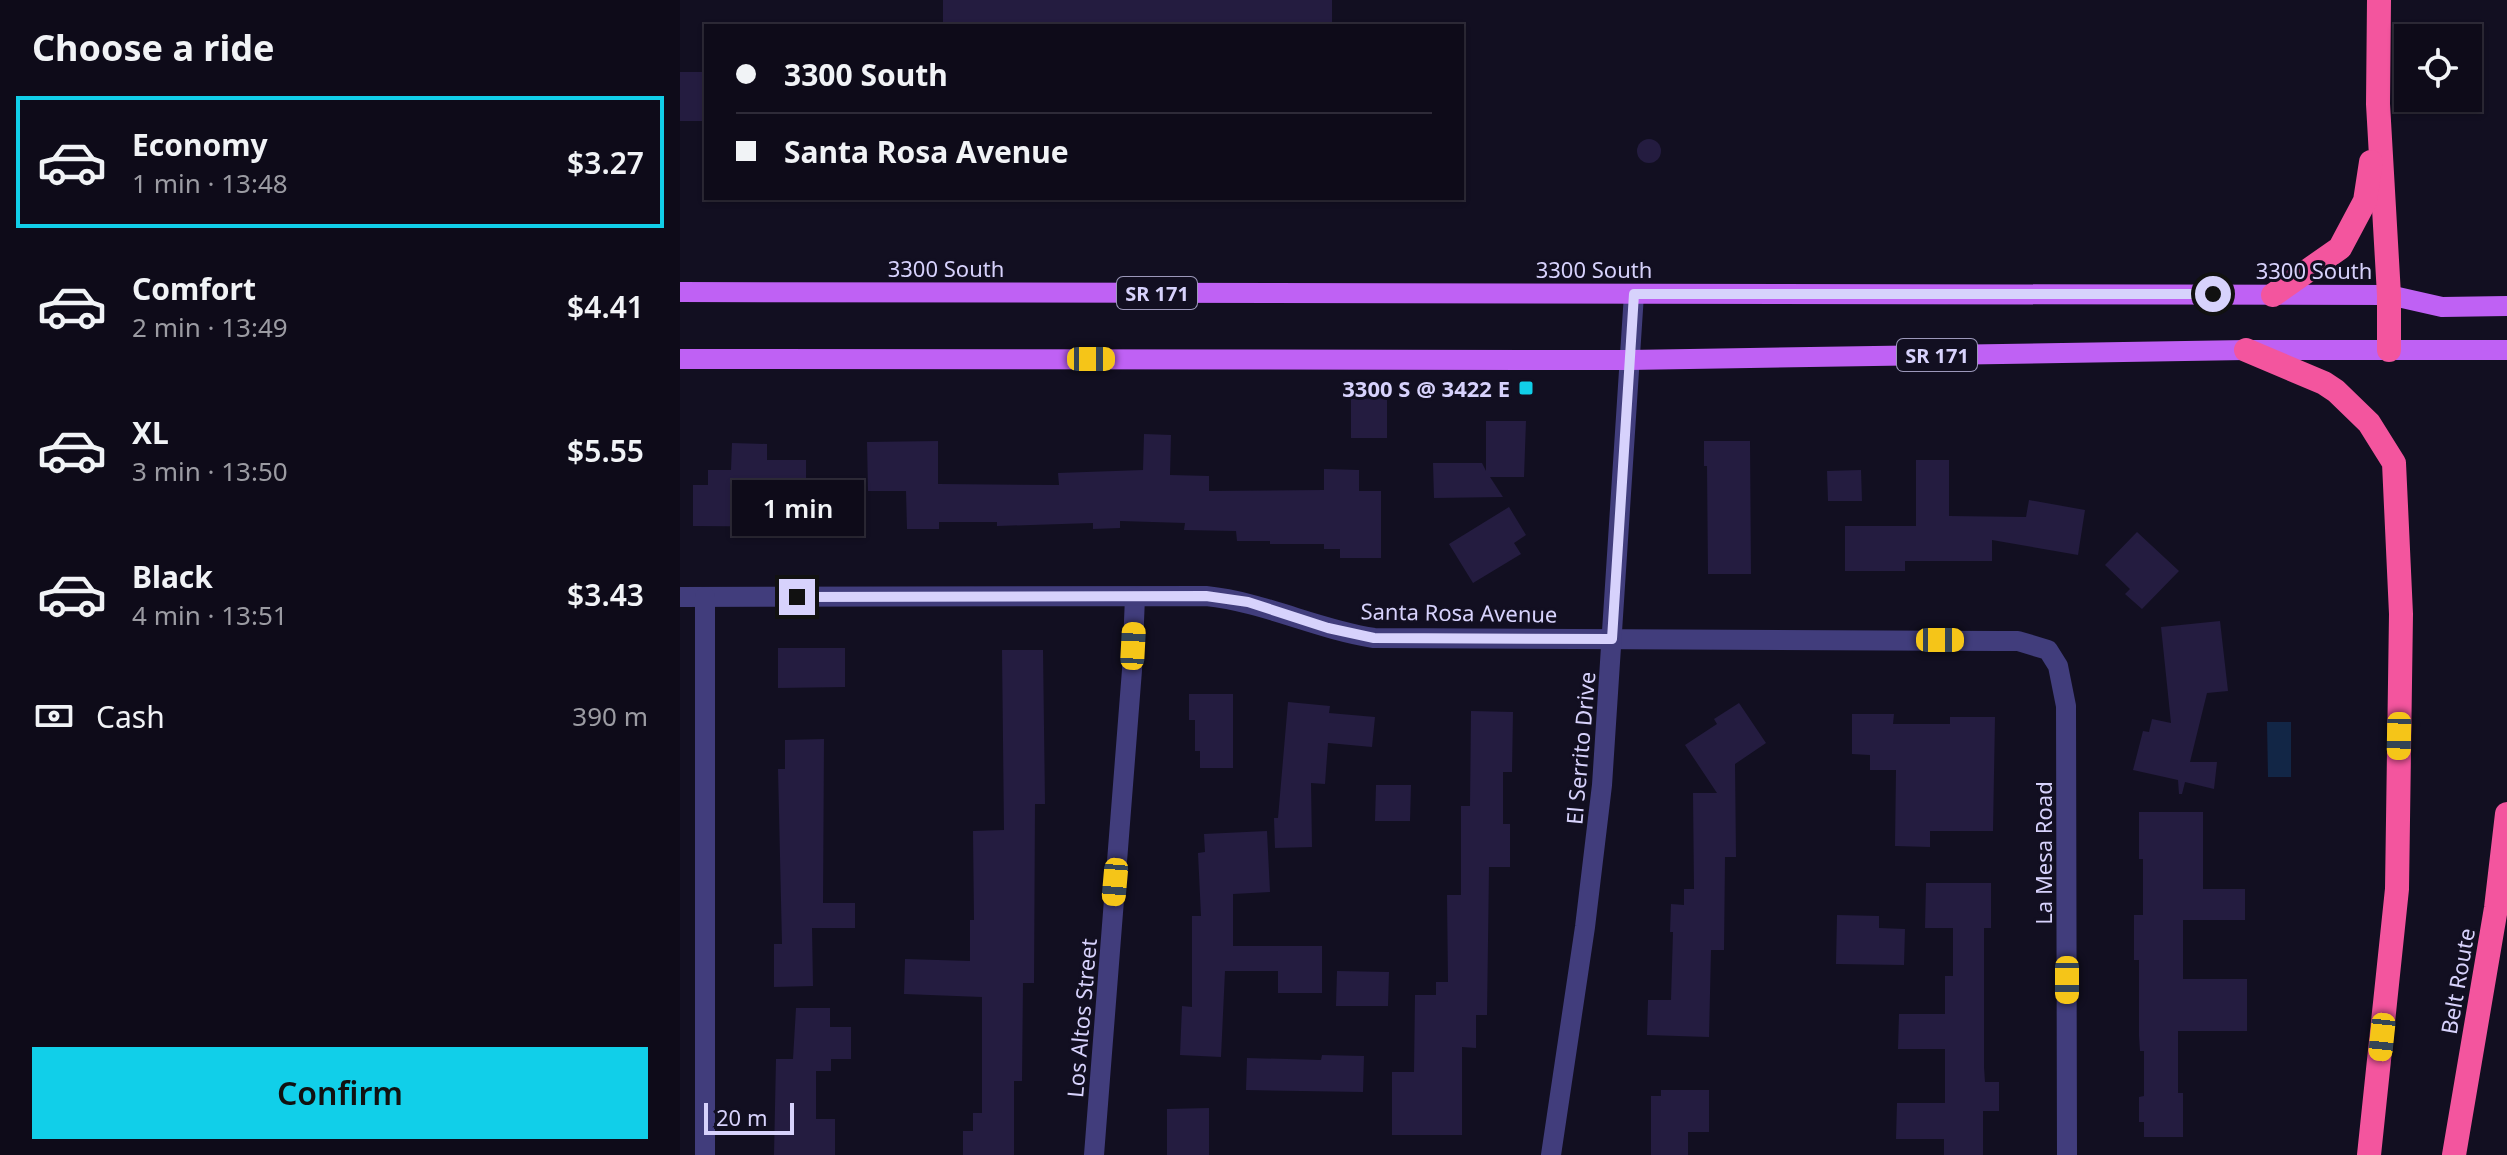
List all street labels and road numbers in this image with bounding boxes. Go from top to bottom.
street label: 3300 South [888,253,1004,283]
street label: 3300 South [1536,254,1652,284]
street label: 3300 South [2256,255,2372,285]
road number: SR 171 [1117,277,1197,309]
road number: SR 171 [1897,339,1977,371]
street label: Santa Rosa Avenue [1360,595,1558,629]
street label: El Serrito Drive [1558,670,1602,826]
street label: La Mesa Road [2028,781,2058,925]
street label: Belt Route [2433,926,2481,1036]
street label: Los Altos Street [1059,937,1103,1099]

